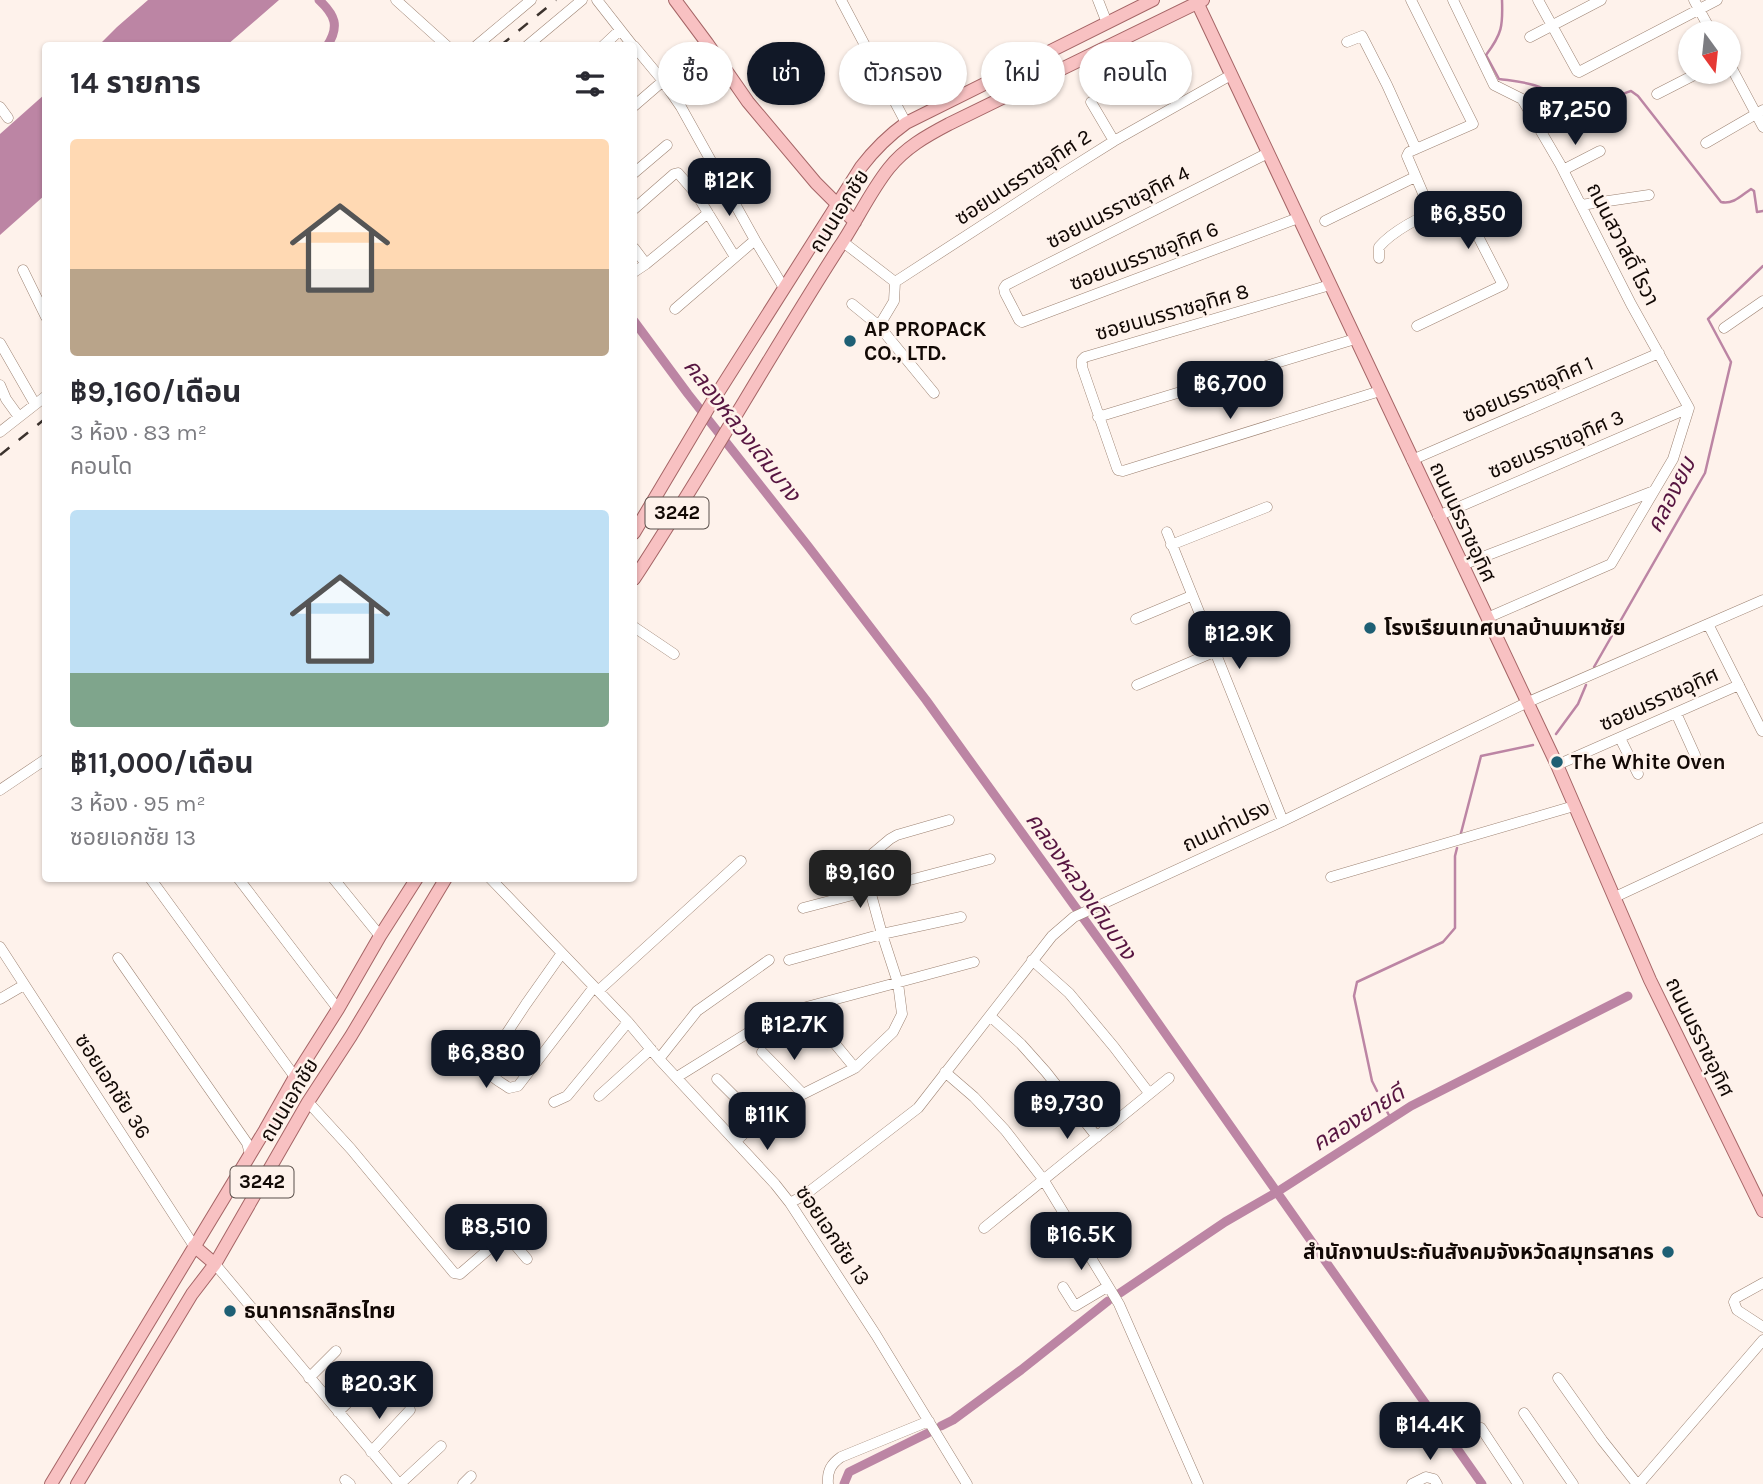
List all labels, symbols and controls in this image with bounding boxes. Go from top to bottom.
north arrow [1678,21,1741,84]
map controls [1678,21,1741,84]
chip: ซื้อ [658,42,733,105]
chip: เช่า [747,42,825,105]
chip: ตัวกรอง [839,42,967,105]
chip: ใหม่ [981,42,1065,105]
chip: คอนโด [1079,42,1192,105]
text: 14 รายการ [70,65,201,101]
icon: filters [571,65,609,103]
pin: ฿7,250 [1518,88,1632,147]
text: ฿7,250 [1539,96,1611,123]
street label: ซอยนนรราชอุทิศ 2 [950,124,1096,231]
pin: ฿12K [688,158,770,218]
street label: ซอยนนรราชอุทิศ 4 [1042,160,1194,254]
street label: ถนนเอกชัย [804,165,874,257]
text: ฿12K [704,167,754,194]
street label: ถนนสวาสดิ์ ไรวา [1582,178,1665,309]
icon: home [277,185,403,311]
pin: ฿6,850 [1411,191,1525,251]
text: ฿6,850 [1430,200,1506,227]
street label: ซอยนนรราชอุทิศ 6 [1066,217,1222,296]
street label: ซอยนนรราชอุทิศ 8 [1093,279,1252,346]
place label: AP PROPACK CO., LTD. [864,317,986,365]
marker: AP PROPACK CO., LTD. [842,333,858,349]
street label: ซอยนรราชอุทิศ 1 [1459,351,1597,428]
water label: คลองหลวงเดิมบาง [678,353,807,508]
pin: ฿6,700 [1173,362,1287,421]
text: ฿6,700 [1193,370,1267,397]
text: ฿9,160/เดือน [70,374,241,410]
street label: ซอยนรราชอุทิศ 3 [1485,405,1628,484]
text: 3 ห้อง · 83 m² [70,419,207,446]
water label: คลองยม [1641,451,1702,537]
text: คอนโด [70,453,132,480]
street label: ถนนนรราชอุทิศ [1424,458,1501,586]
road number: 3242 [646,498,708,528]
icon: home [277,556,403,682]
pin: ฿12.9K [1182,612,1296,671]
place label: โรงเรียนเทศบาลบ้านมหาชัย [1384,616,1626,640]
text: ฿12.9K [1204,620,1274,647]
marker: โรงเรียนเทศบาลบ้านมหาชัย [1362,620,1378,636]
street label: ซอยนรราชอุทิศ [1596,662,1723,737]
text: ฿11,000/เดือน [70,745,254,781]
place label: The White Oven [1571,750,1726,774]
marker: The White Oven [1549,754,1565,770]
text: 3 ห้อง · 95 m² [70,790,206,817]
street label: ถนนท่าปรง [1178,795,1274,857]
water label: คลองหลวงเดิมบาง [1020,807,1143,966]
text: ซอยเอกชัย 13 [70,824,196,851]
pin: ฿9,160 [803,850,917,910]
text: ฿9,160 [825,859,895,886]
street label: ถนนนรราชอุทิศ [1660,973,1739,1101]
pin: ฿12.7K [737,1002,851,1062]
text: ฿12.7K [761,1011,827,1038]
street label: ซอยเอกชัย 36 [70,1029,156,1143]
pin: ฿6,880 [429,1030,543,1090]
text: ฿6,880 [447,1039,525,1066]
street label: ถนนเอกชัย [255,1054,323,1146]
water label: คลองยายดี [1307,1078,1412,1157]
pin: ฿9,730 [1010,1082,1124,1141]
text: ฿9,730 [1030,1090,1104,1117]
pin: ฿11K [726,1092,808,1152]
text: ฿11K [745,1101,789,1128]
road number: 3242 [230,1166,294,1198]
street label: ซอยเอกชัย 13 [791,1181,875,1289]
pin: ฿8,510 [439,1204,553,1264]
pin: ฿16.5K [1024,1212,1138,1272]
text: ฿8,510 [461,1213,531,1240]
text: ฿16.5K [1047,1221,1115,1248]
place label: สำนักงานประกันสังคมจังหวัดสมุทรสาคร [1303,1240,1654,1265]
marker: สำนักงานประกันสังคมจังหวัดสมุทรสาคร [1660,1244,1676,1260]
place label: ธนาคารกสิกรไทย [244,1299,396,1323]
marker: ธนาคารกสิกรไทย [222,1303,238,1319]
pin: ฿20.3K [322,1362,436,1421]
text: ฿20.3K [341,1370,417,1397]
pin: ฿14.4K [1373,1402,1487,1462]
text: ฿14.4K [1396,1411,1464,1438]

